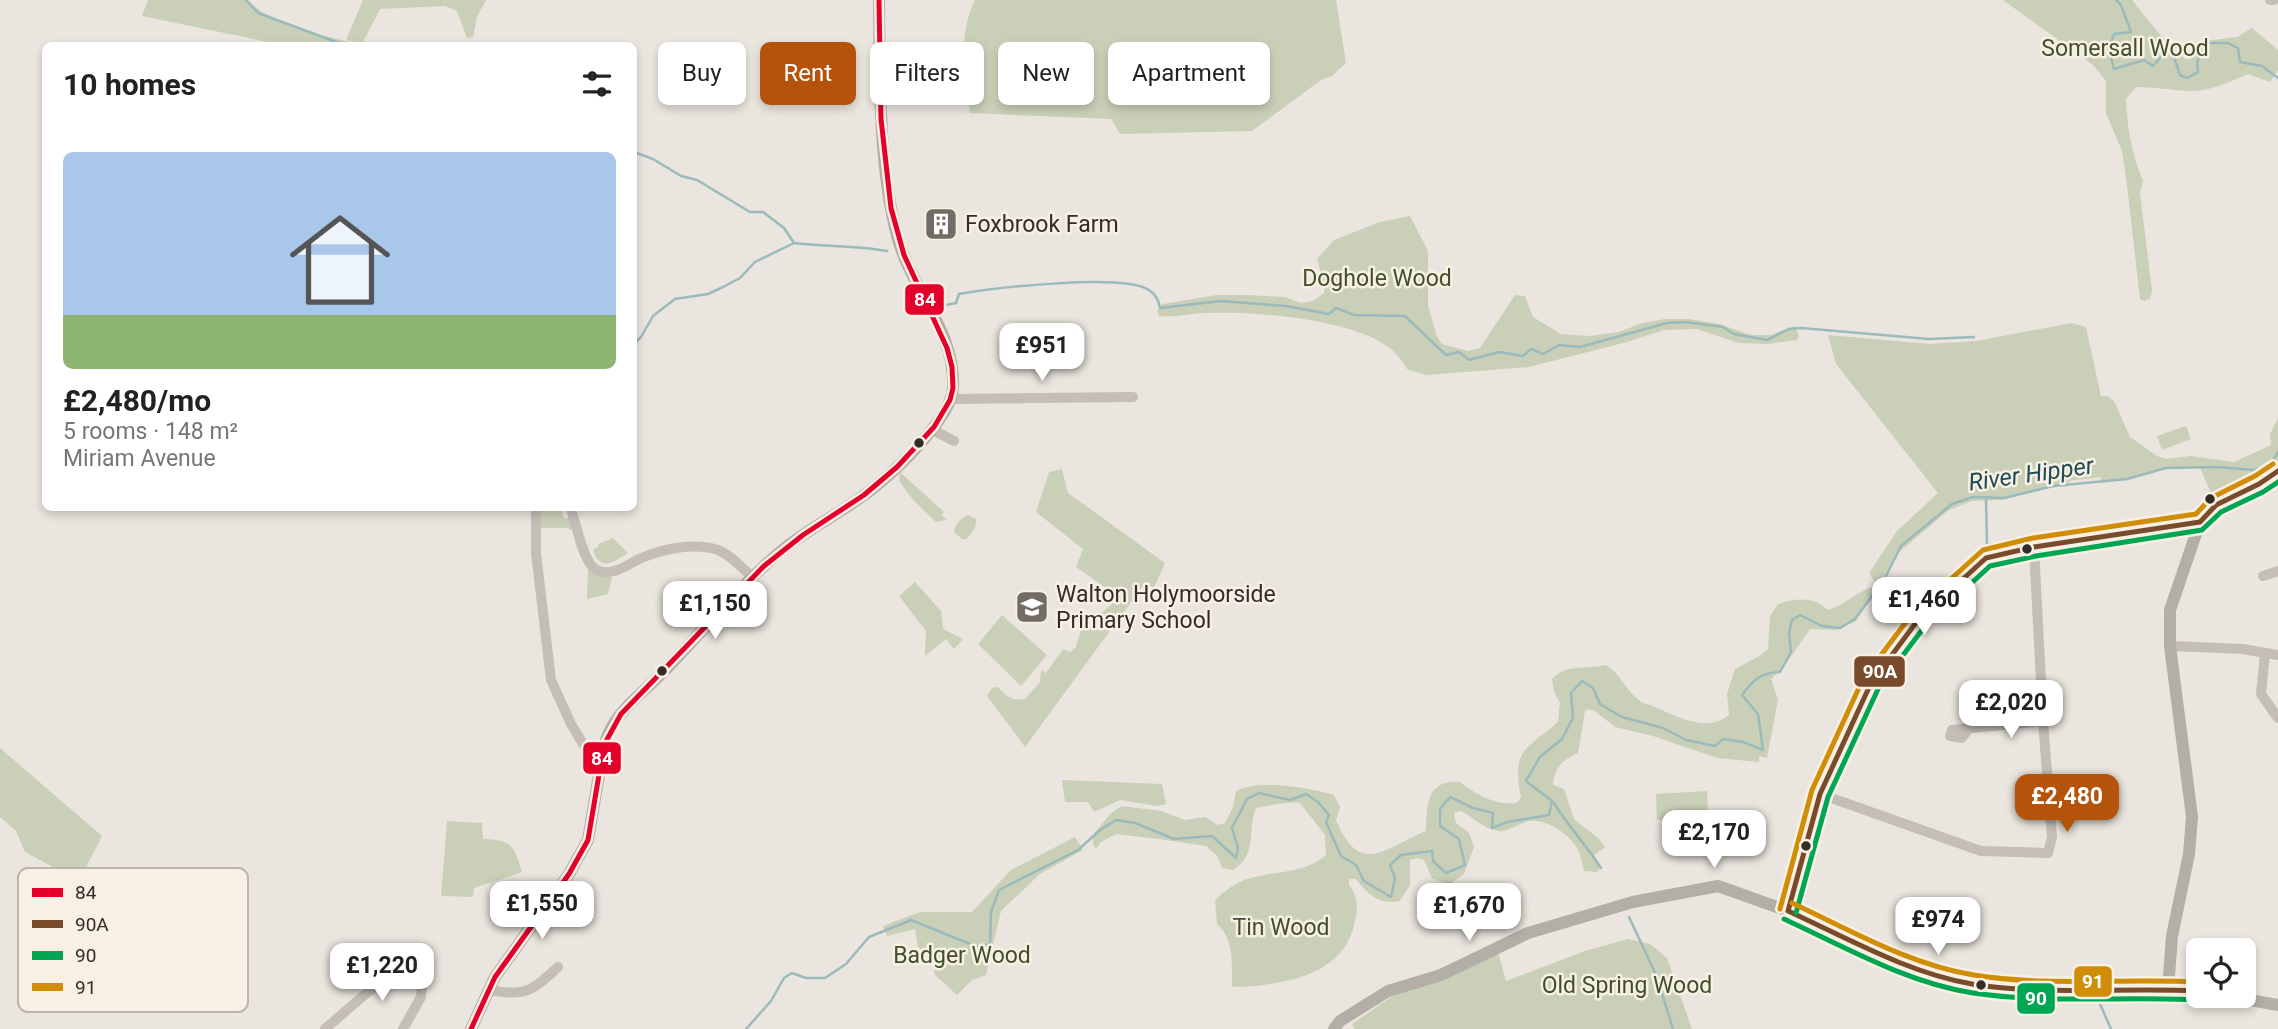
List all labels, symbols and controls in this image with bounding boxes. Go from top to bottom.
park label: Somersall Wood [2041,35,2209,62]
chip: Buy [658,42,746,105]
chip: Rent [760,42,856,105]
chip: Filters [870,42,984,105]
chip: New [998,42,1094,105]
chip: Apartment [1108,42,1270,105]
icon: filters [578,65,616,103]
text: 10 homes [63,67,196,102]
icon: home [277,197,403,323]
building icon: Foxbrook Farm [922,205,960,243]
place label: Foxbrook Farm [965,211,1119,238]
park label: Doghole Wood [1302,265,1452,292]
line badge: 84 [904,283,945,316]
text: 84 [914,288,936,311]
pin: £951 [1001,324,1083,383]
text: £951 [1015,332,1069,359]
text: £2,480/mo [63,383,211,418]
text: 5 rooms · 148 m² [63,418,238,445]
unlabelled marker [912,436,926,450]
text: Miriam Avenue [63,445,216,472]
water label: River Hipper [1967,451,2096,497]
unlabelled marker [2203,492,2217,506]
unlabelled marker [2020,542,2034,556]
pin: £1,460 [1867,578,1981,637]
place label: Walton Holymoorside Primary School [1056,581,1276,634]
pin: £1,150 [658,582,772,641]
text: £1,460 [1888,586,1960,613]
school or university icon: Walton Holymoorside Primary School [1013,588,1051,626]
text: £1,150 [679,590,751,617]
line badge: 90A [1853,655,1906,688]
text: 90A [1863,660,1898,683]
unlabelled marker [655,664,669,678]
pin: £2,020 [1954,680,2068,740]
text: £2,020 [1975,689,2047,716]
line badge: 84 [582,741,622,775]
text: 84 [591,747,613,770]
pin: £2,480 [2010,774,2124,834]
text: £2,480 [2031,783,2103,810]
pin: £2,170 [1657,810,1771,870]
text: £2,170 [1678,819,1750,846]
unlabelled marker [1799,839,1813,853]
legend [18,868,248,1012]
text: 84 [75,881,97,904]
pin: £1,550 [485,881,599,941]
pin: £1,670 [1412,884,1526,943]
text: £1,550 [506,890,578,917]
text: £1,670 [1433,892,1505,919]
pin: £974 [1897,898,1979,957]
text: £974 [1911,906,1965,933]
text: 90A [75,913,109,936]
park label: Tin Wood [1233,914,1330,941]
map controls [2186,938,2256,1008]
button: locate [2186,938,2256,1008]
park label: Badger Wood [893,942,1031,969]
text: 90 [75,944,96,967]
pin: £1,220 [325,944,439,1003]
text: £1,220 [346,952,418,979]
line badge: 91 [2073,965,2113,998]
text: 91 [2082,970,2104,993]
park label: Old Spring Wood [1542,972,1712,999]
text: 91 [75,976,96,999]
unlabelled marker [1974,978,1988,992]
line badge: 90 [2016,982,2056,1015]
text: 90 [2025,987,2047,1010]

